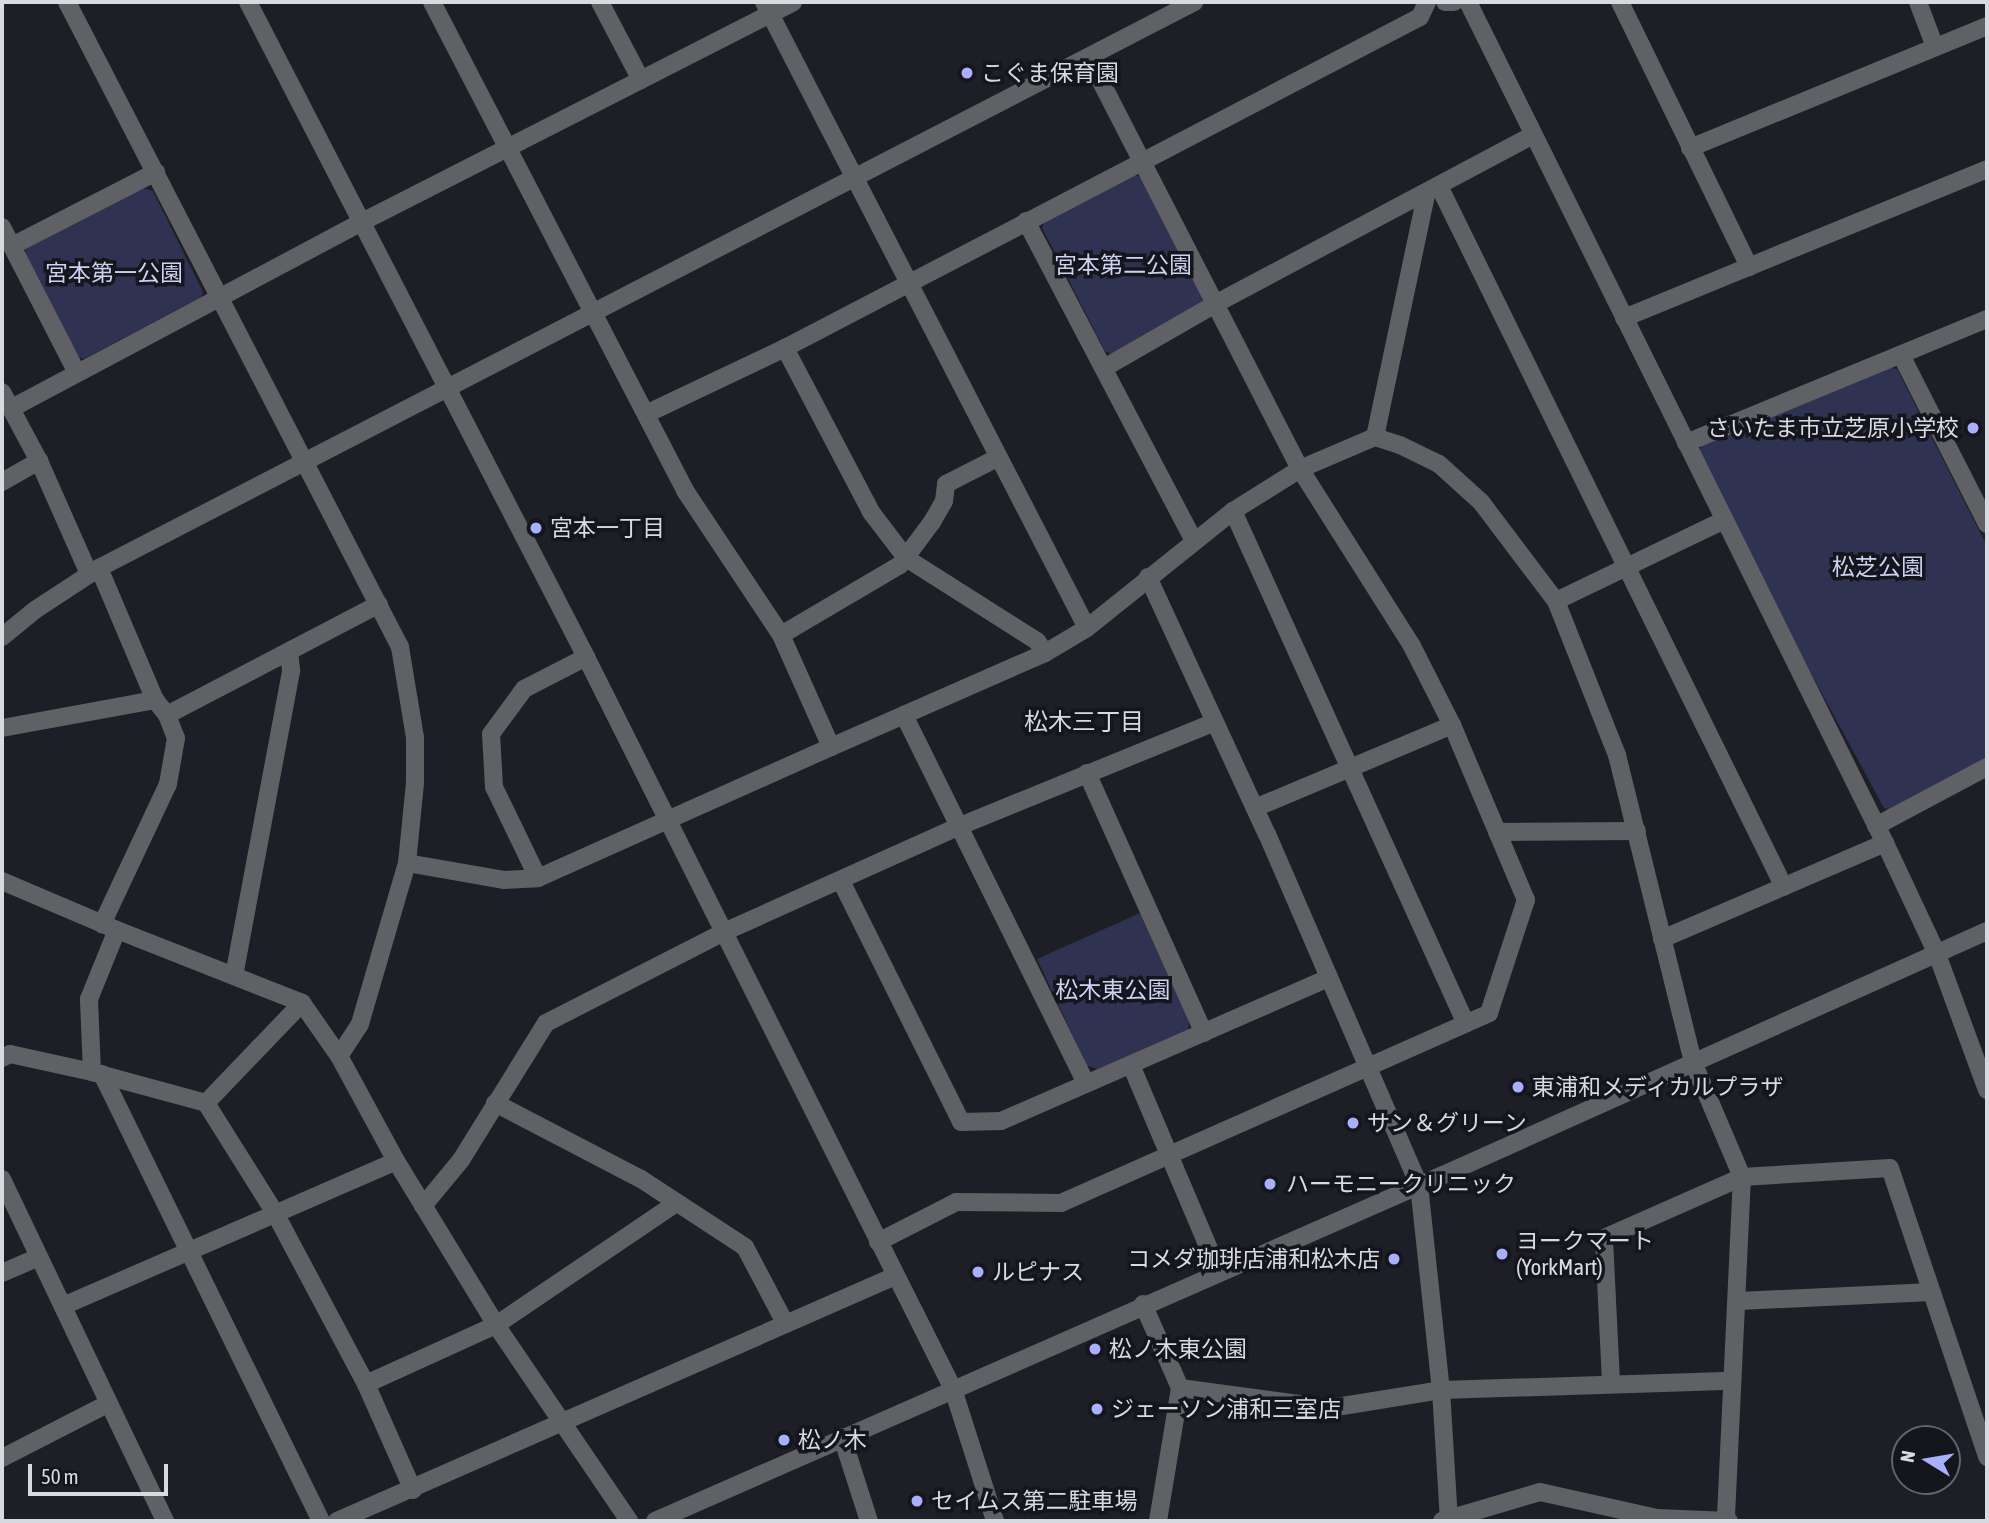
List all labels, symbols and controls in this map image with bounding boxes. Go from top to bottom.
place label: こぐま保育園 [981,59,1119,87]
marker: こぐま保育園 [959,65,975,81]
park label: 宮本第二公園 [1054,251,1192,279]
park label: 宮本第一公園 [45,259,183,287]
place label: さいたま市立芝原小学校 [1706,414,1959,442]
marker: さいたま市立芝原小学校 [1965,420,1981,436]
place label: 宮本一丁目 [550,514,665,542]
marker: 宮本一丁目 [528,520,544,536]
park label: 松芝公園 [1832,553,1924,581]
district label: 松木三丁目 [1024,708,1144,736]
park label: 松木東公園 [1056,976,1170,1004]
place label: 東浦和メディカルプラザ [1532,1073,1785,1101]
marker: 東浦和メディカルプラザ [1510,1079,1526,1095]
place label: サン＆グリーン [1367,1109,1528,1137]
marker: サン＆グリーン [1345,1115,1361,1131]
place label: ハーモニークリニック [1286,1170,1516,1198]
marker: ハーモニークリニック [1260,1174,1280,1194]
place label: ヨークマート (YorkMart) [1516,1227,1654,1281]
place label: コメダ珈琲店浦和松木店 [1127,1245,1380,1273]
marker: ヨークマート (YorkMart) [1494,1246,1510,1262]
marker: コメダ珈琲店浦和松木店 [1386,1251,1402,1267]
place label: ルピナス [992,1258,1084,1286]
marker: ルピナス [970,1264,986,1280]
place label: 松ノ木東公園 [1109,1335,1247,1363]
marker: 松ノ木東公園 [1087,1341,1103,1357]
place label: ジェーソン浦和三室店 [1111,1395,1341,1423]
marker: ジェーソン浦和三室店 [1089,1401,1105,1417]
north arrow [1891,1425,1961,1495]
place label: 松ノ木 [798,1426,867,1454]
marker: 松ノ木 [776,1432,792,1448]
text: N [1895,1449,1919,1464]
scale bar [32,1450,172,1494]
text: 50 m [41,1464,79,1488]
place label: セイムス第二駐車場 [931,1487,1138,1515]
marker: セイムス第二駐車場 [909,1493,925,1509]

